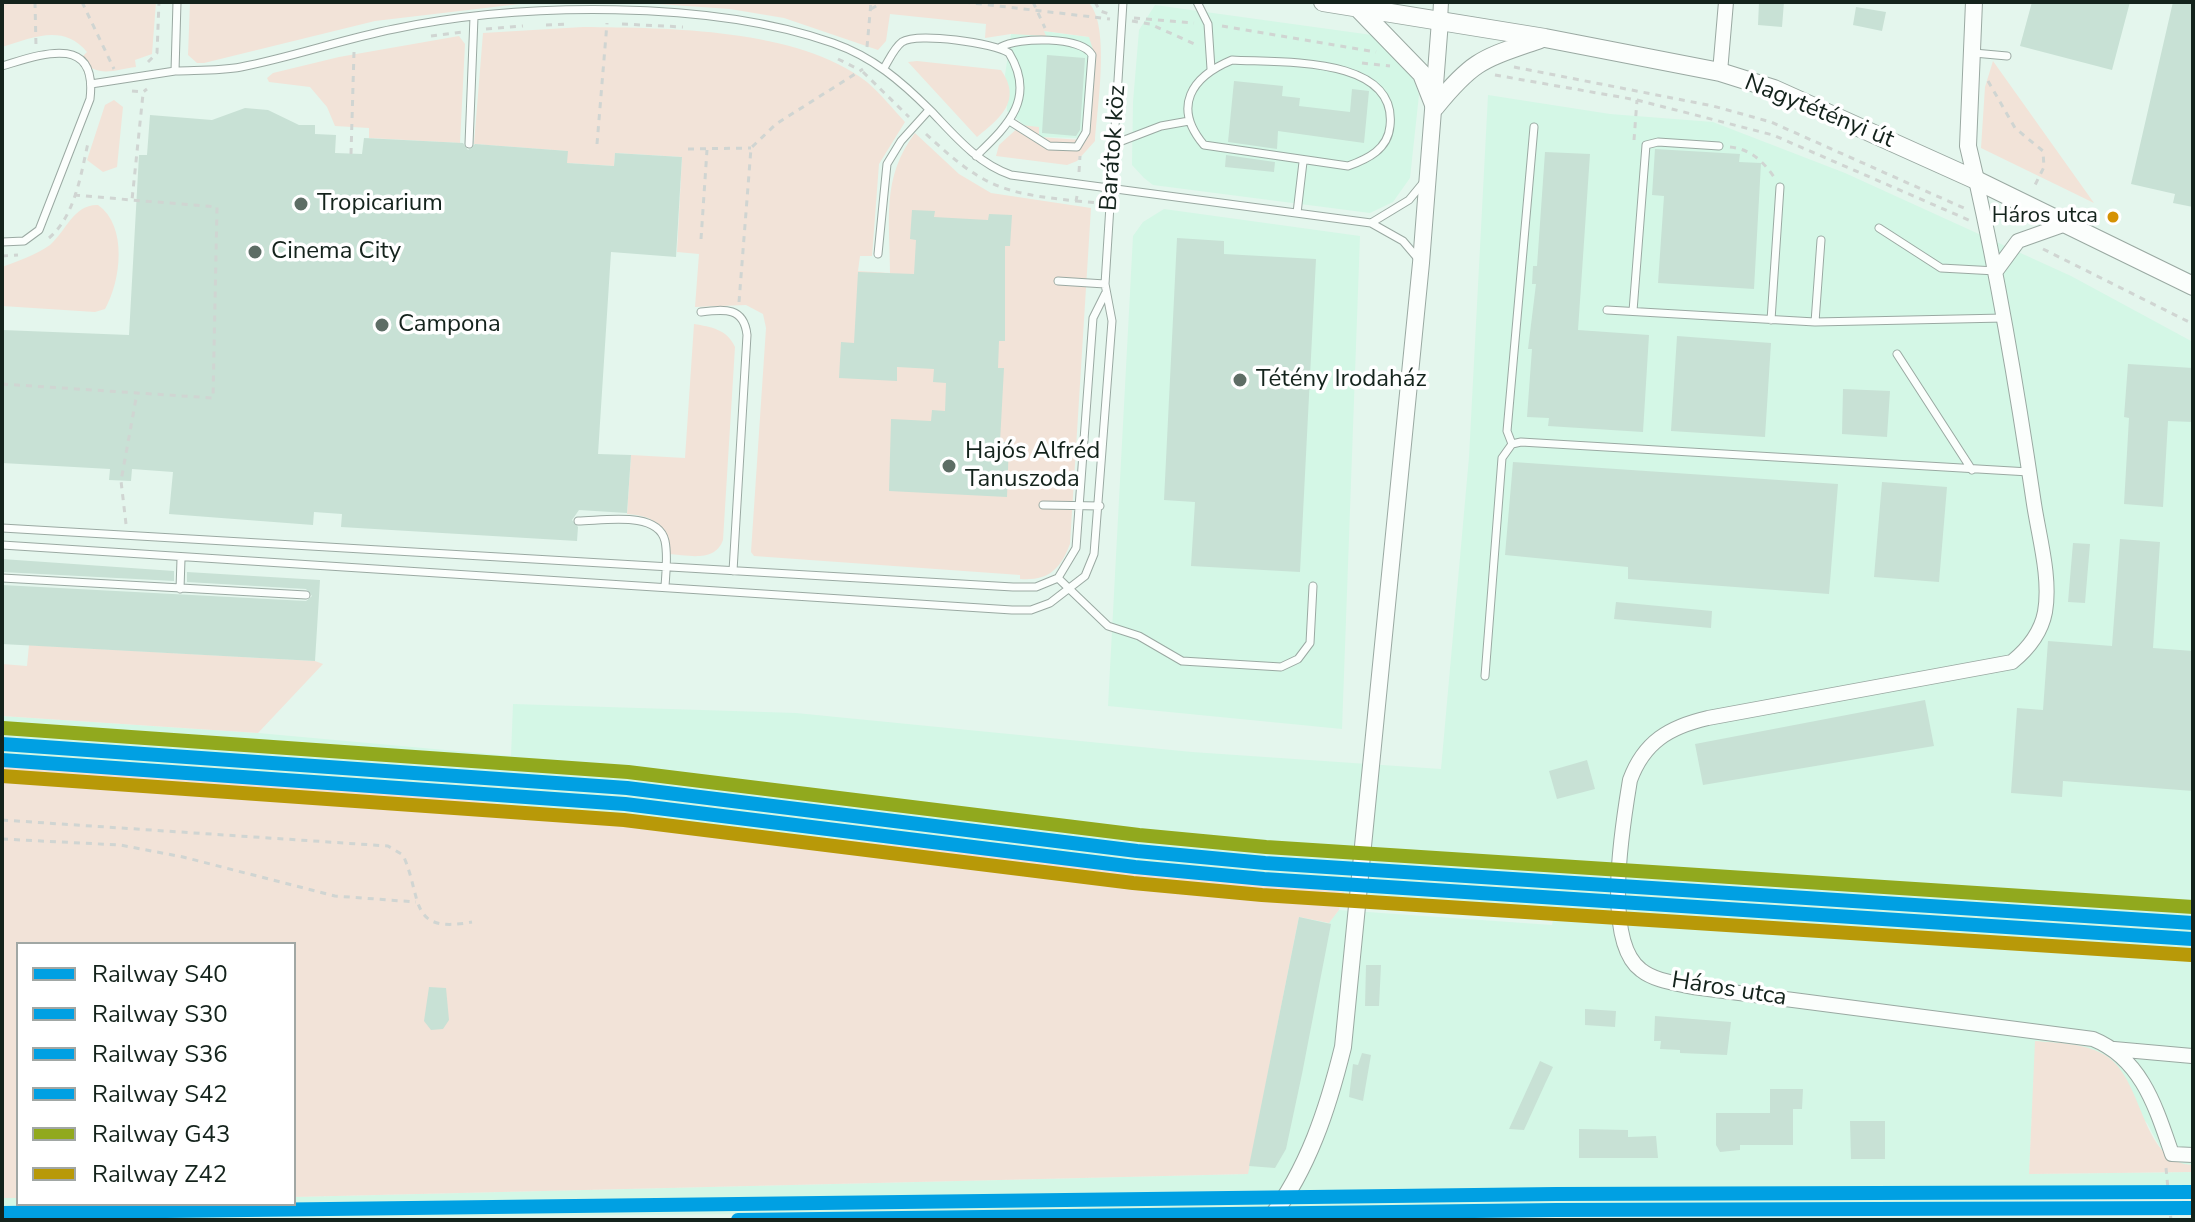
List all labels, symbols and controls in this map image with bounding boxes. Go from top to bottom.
street label: Nagytétényi út [1740,69,1898,155]
street label: Barátok köz [1095,84,1133,212]
place label: Tropicarium [317,190,443,218]
marker: Tropicarium [292,195,310,213]
place label: Háros utca [1992,204,2098,230]
marker: Háros utca [2105,209,2121,225]
place label: Cinema City [271,238,401,266]
marker: Cinema City [246,243,264,261]
place label: Campona [398,311,501,339]
marker: Campona [373,316,391,334]
place label: Tétény Irodaház [1256,366,1427,394]
marker: Tétény Irodaház [1231,371,1249,389]
place label: Hajós Alfréd Tanuszoda [965,438,1100,494]
marker: Hajós Alfréd Tanuszoda [940,457,958,475]
legend [16,942,296,1206]
text: Railway S40 [92,958,228,990]
street label: Háros utca [1669,967,1789,1013]
text: Railway S30 [92,998,228,1030]
text: Railway S36 [92,1038,228,1070]
text: Railway S42 [92,1078,228,1110]
text: Railway G43 [92,1118,230,1150]
text: Railway Z42 [92,1158,227,1190]

